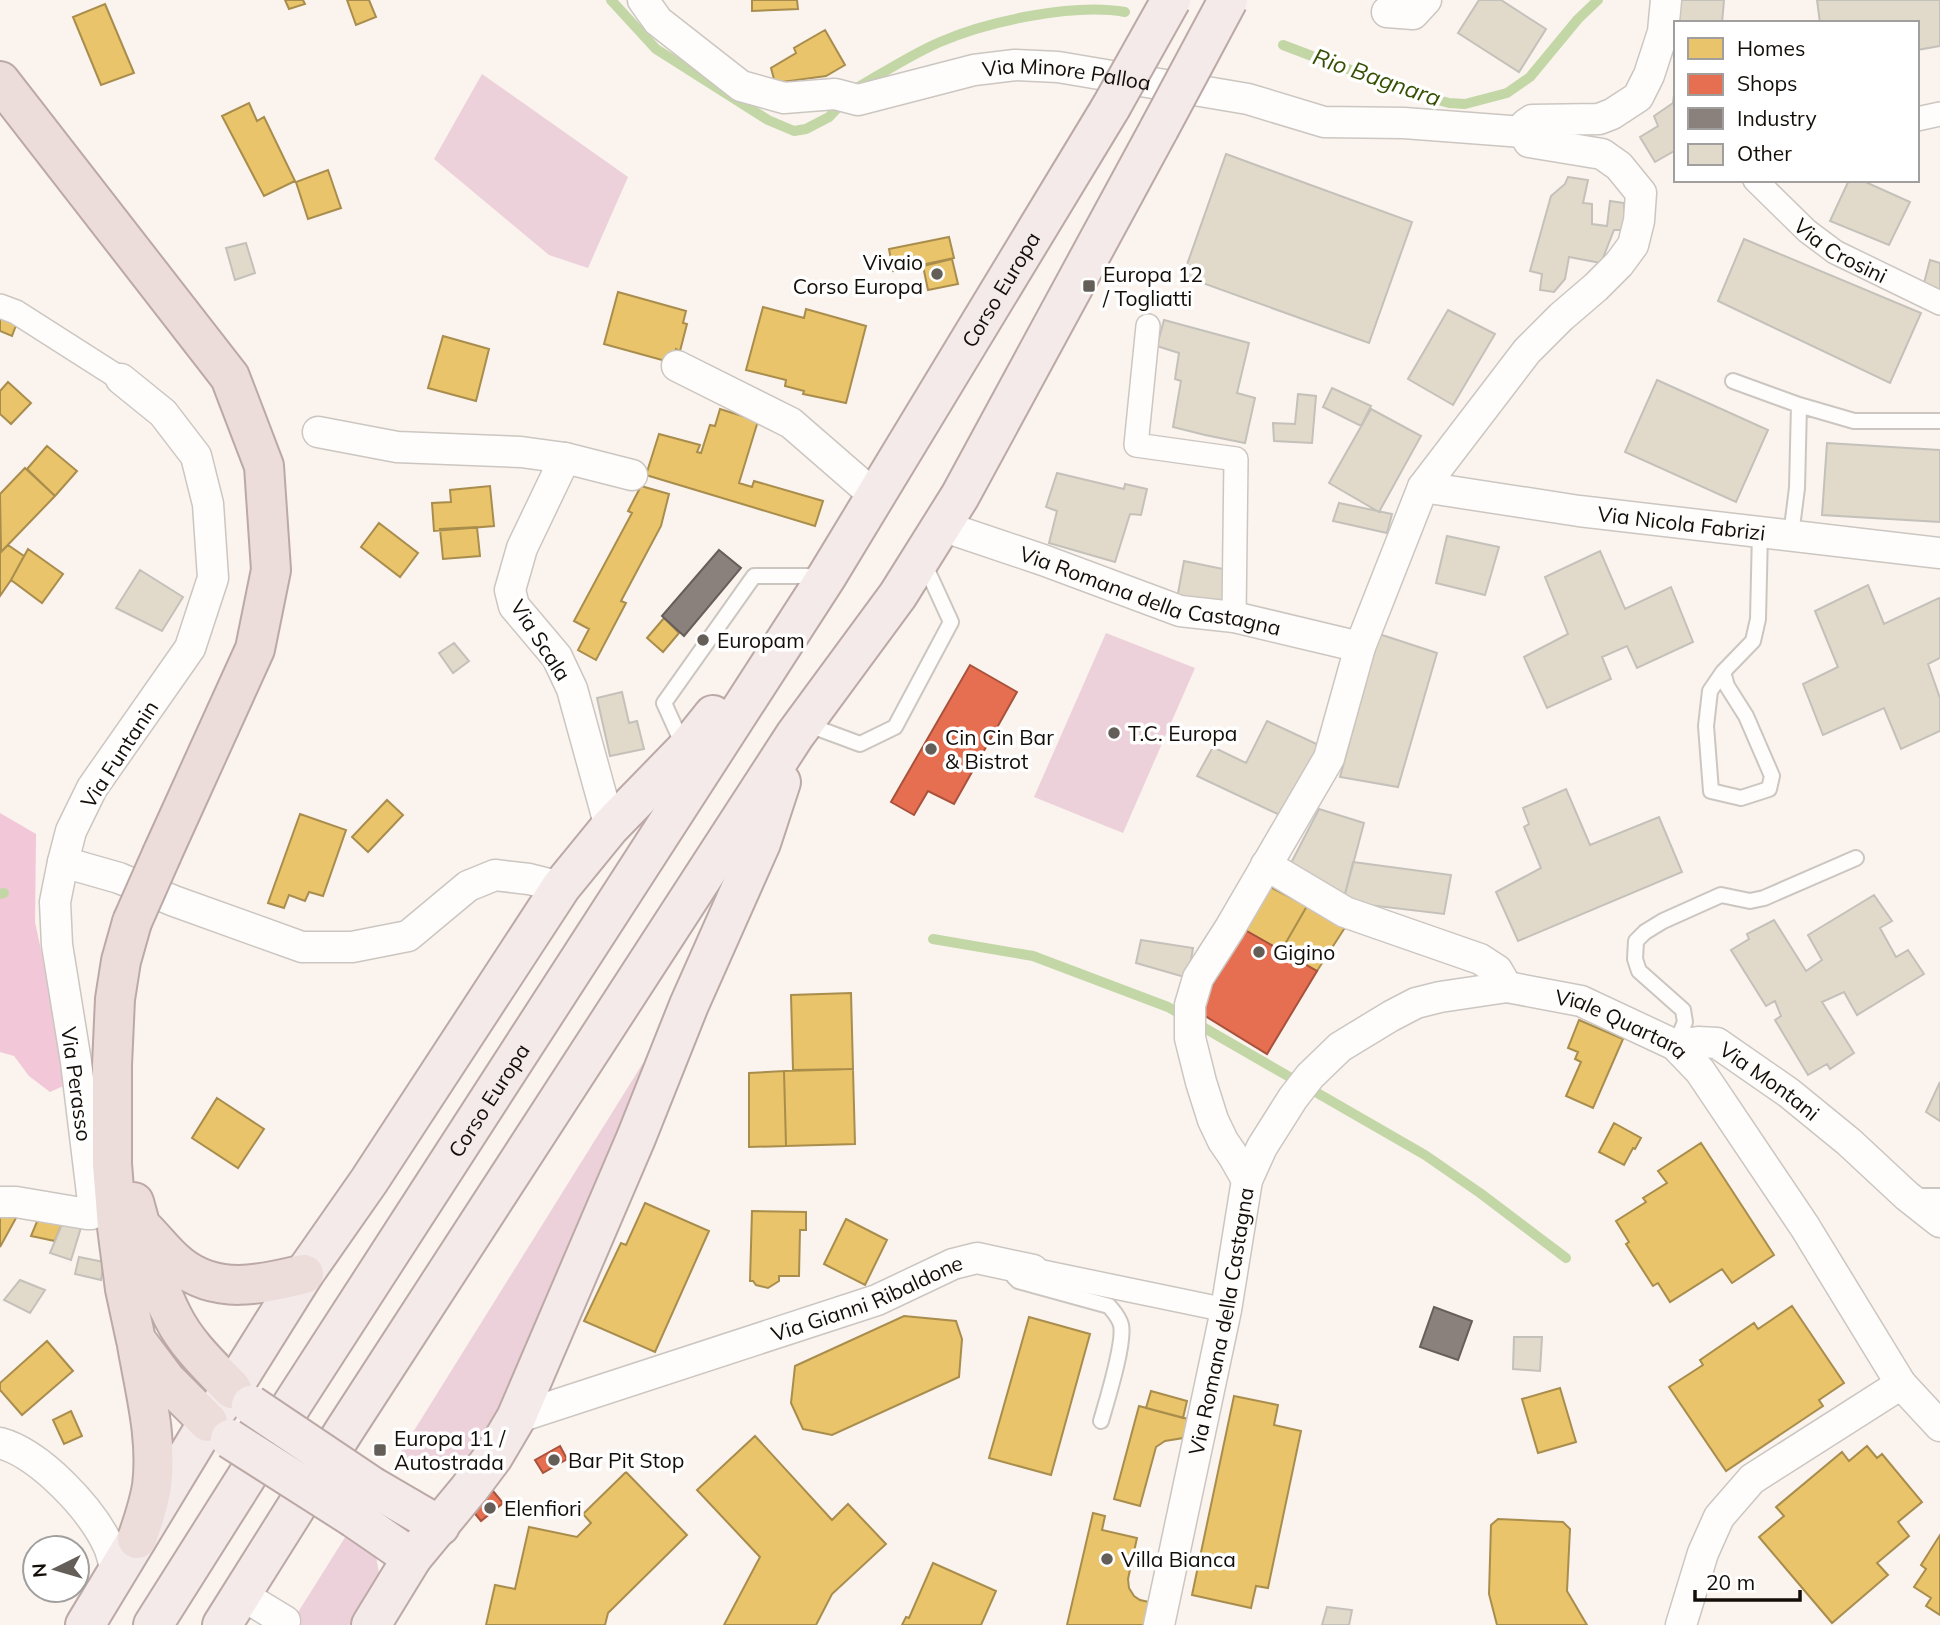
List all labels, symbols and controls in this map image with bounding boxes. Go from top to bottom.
legend [1674,21,1919,182]
text: Homes [1737,35,1805,61]
water label: Rio Bagnara [1309,42,1445,112]
street label: Via Minore Palloa [981,52,1153,95]
text: Shops [1737,70,1797,96]
text: Industry [1737,105,1817,131]
text: Other [1737,140,1792,166]
street label: Via Crosini [1789,213,1891,288]
street label: Corso Europa [956,227,1045,352]
place label: Vivaio Corso Europa [793,249,923,299]
place label: Europa 12 / Togliatti [1102,261,1203,311]
marker: Vivaio Corso Europa [929,266,945,282]
marker: Europa 12 / Togliatti [1081,278,1097,294]
street label: Via Nicola Fabrizi [1596,500,1767,546]
street label: Via Romana della Castagna [1016,540,1284,641]
street label: Via Scala [505,595,577,685]
place label: Europam [717,627,805,653]
marker: Europam [695,632,711,648]
street label: Via Funtanin [75,695,163,813]
place label: T.C. Europa [1128,720,1237,746]
place label: Cin Cin Bar & Bistrot [945,724,1054,774]
marker: T.C. Europa [1106,725,1122,741]
marker: Cin Cin Bar & Bistrot [923,741,939,757]
place label: Gigino [1273,939,1335,965]
marker: Gigino [1251,944,1267,960]
street label: Viale Quartara [1553,983,1694,1064]
street label: Via Perasso [56,1025,98,1143]
street label: Via Montani [1715,1036,1825,1126]
street label: Corso Europa [442,1038,535,1162]
street label: Via Romana della Castagna [1182,1185,1259,1458]
street label: Via Gianni Ribaldone [768,1249,965,1347]
place label: Europa 11 / Autostrada [394,1425,506,1475]
marker: Europa 11 / Autostrada [372,1442,388,1458]
place label: Bar Pit Stop [568,1447,684,1473]
marker: Bar Pit Stop [546,1452,562,1468]
place label: Elenfiori [504,1495,582,1521]
marker: Elenfiori [482,1500,498,1516]
north arrow [21,1534,91,1604]
place label: Villa Bianca [1121,1546,1236,1572]
marker: Villa Bianca [1099,1551,1115,1567]
scale bar [1695,1558,1800,1602]
text: N [26,1562,52,1579]
text: 20 m [1706,1569,1755,1595]

